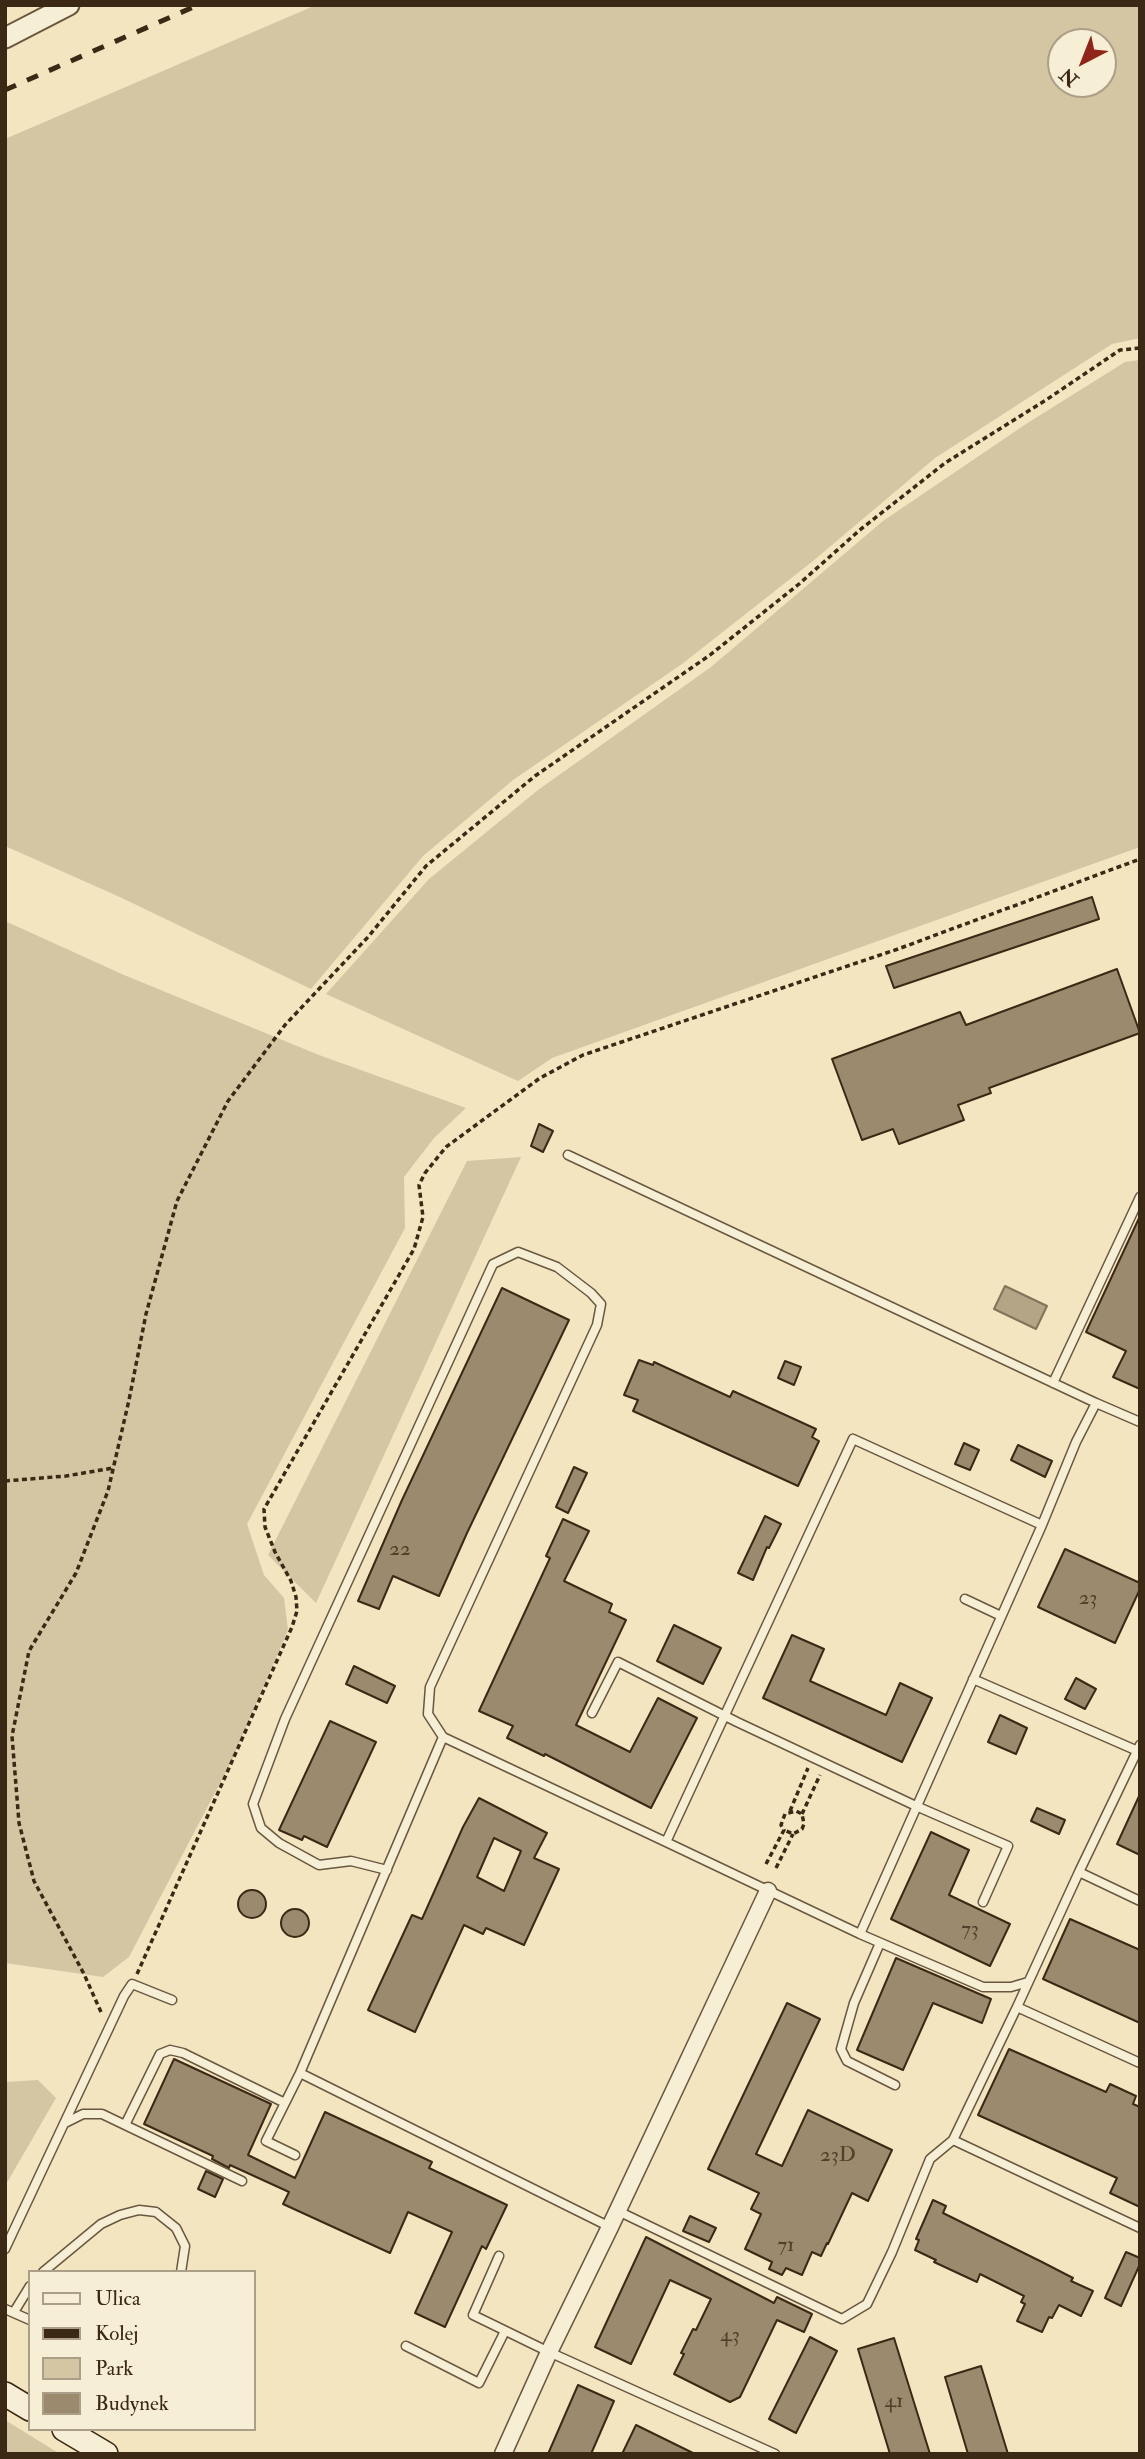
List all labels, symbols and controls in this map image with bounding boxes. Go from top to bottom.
north arrow [1047,28,1117,98]
text: N [1055,63,1084,92]
house number: 22 [389,1537,411,1563]
house number: 23 [1079,1586,1097,1612]
house number: 73 [961,1917,979,1943]
house number: 23D [820,2143,856,2169]
house number: 71 [777,2233,795,2259]
legend [28,2270,256,2431]
text: Ulica [95,2285,141,2312]
text: Kolej [95,2320,138,2347]
house number: 43 [720,2323,740,2349]
text: Park [95,2355,133,2382]
house number: 41 [885,2389,903,2415]
text: Budynek [95,2390,169,2417]

